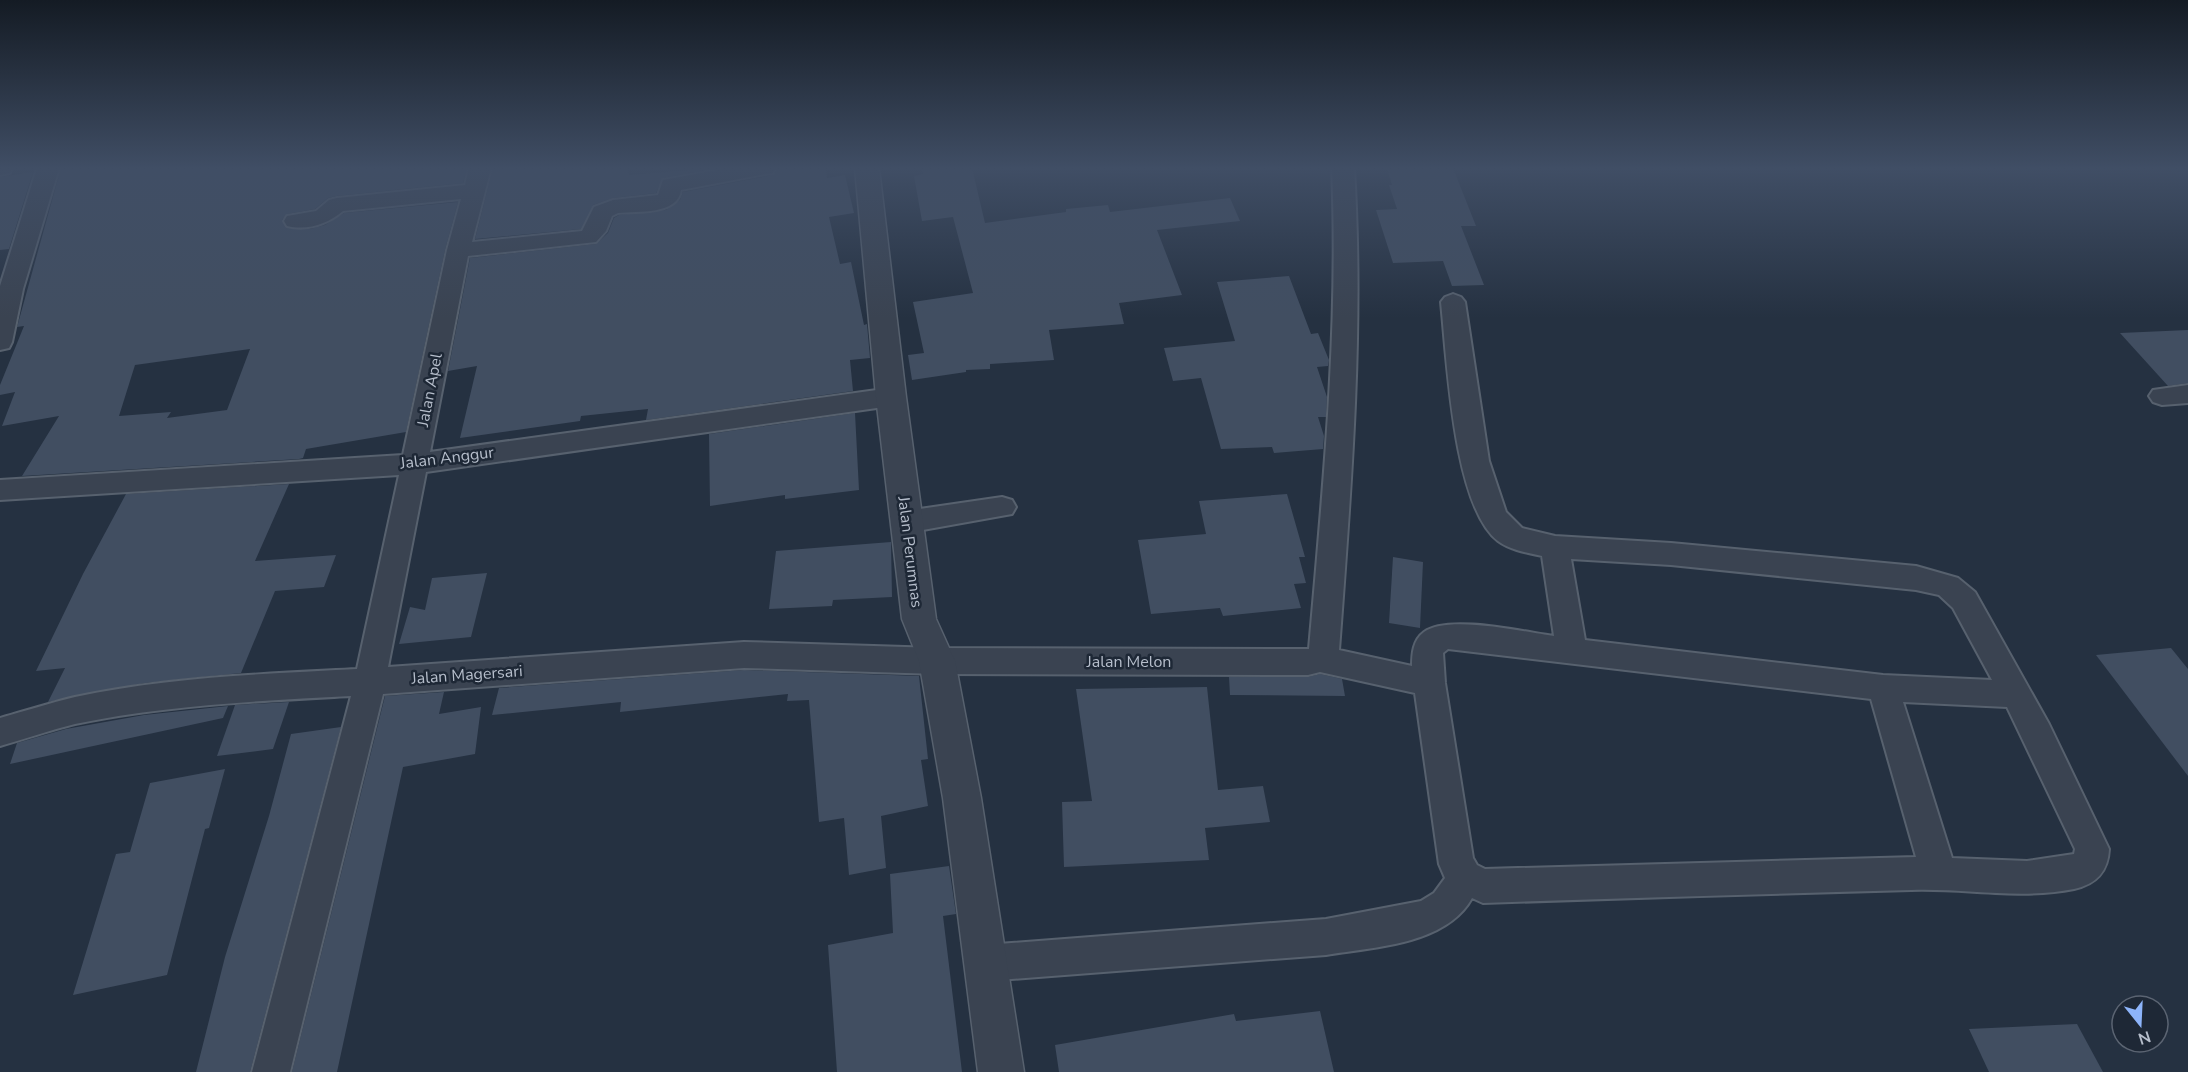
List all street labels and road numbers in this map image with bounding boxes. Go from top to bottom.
street label: Jalan Apel [412,351,448,430]
street label: Jalan Anggur [398,441,495,475]
street label: Jalan Perumnas [892,494,928,609]
street label: Jalan Melon [1086,651,1171,673]
street label: Jalan Magersari [410,660,523,690]

